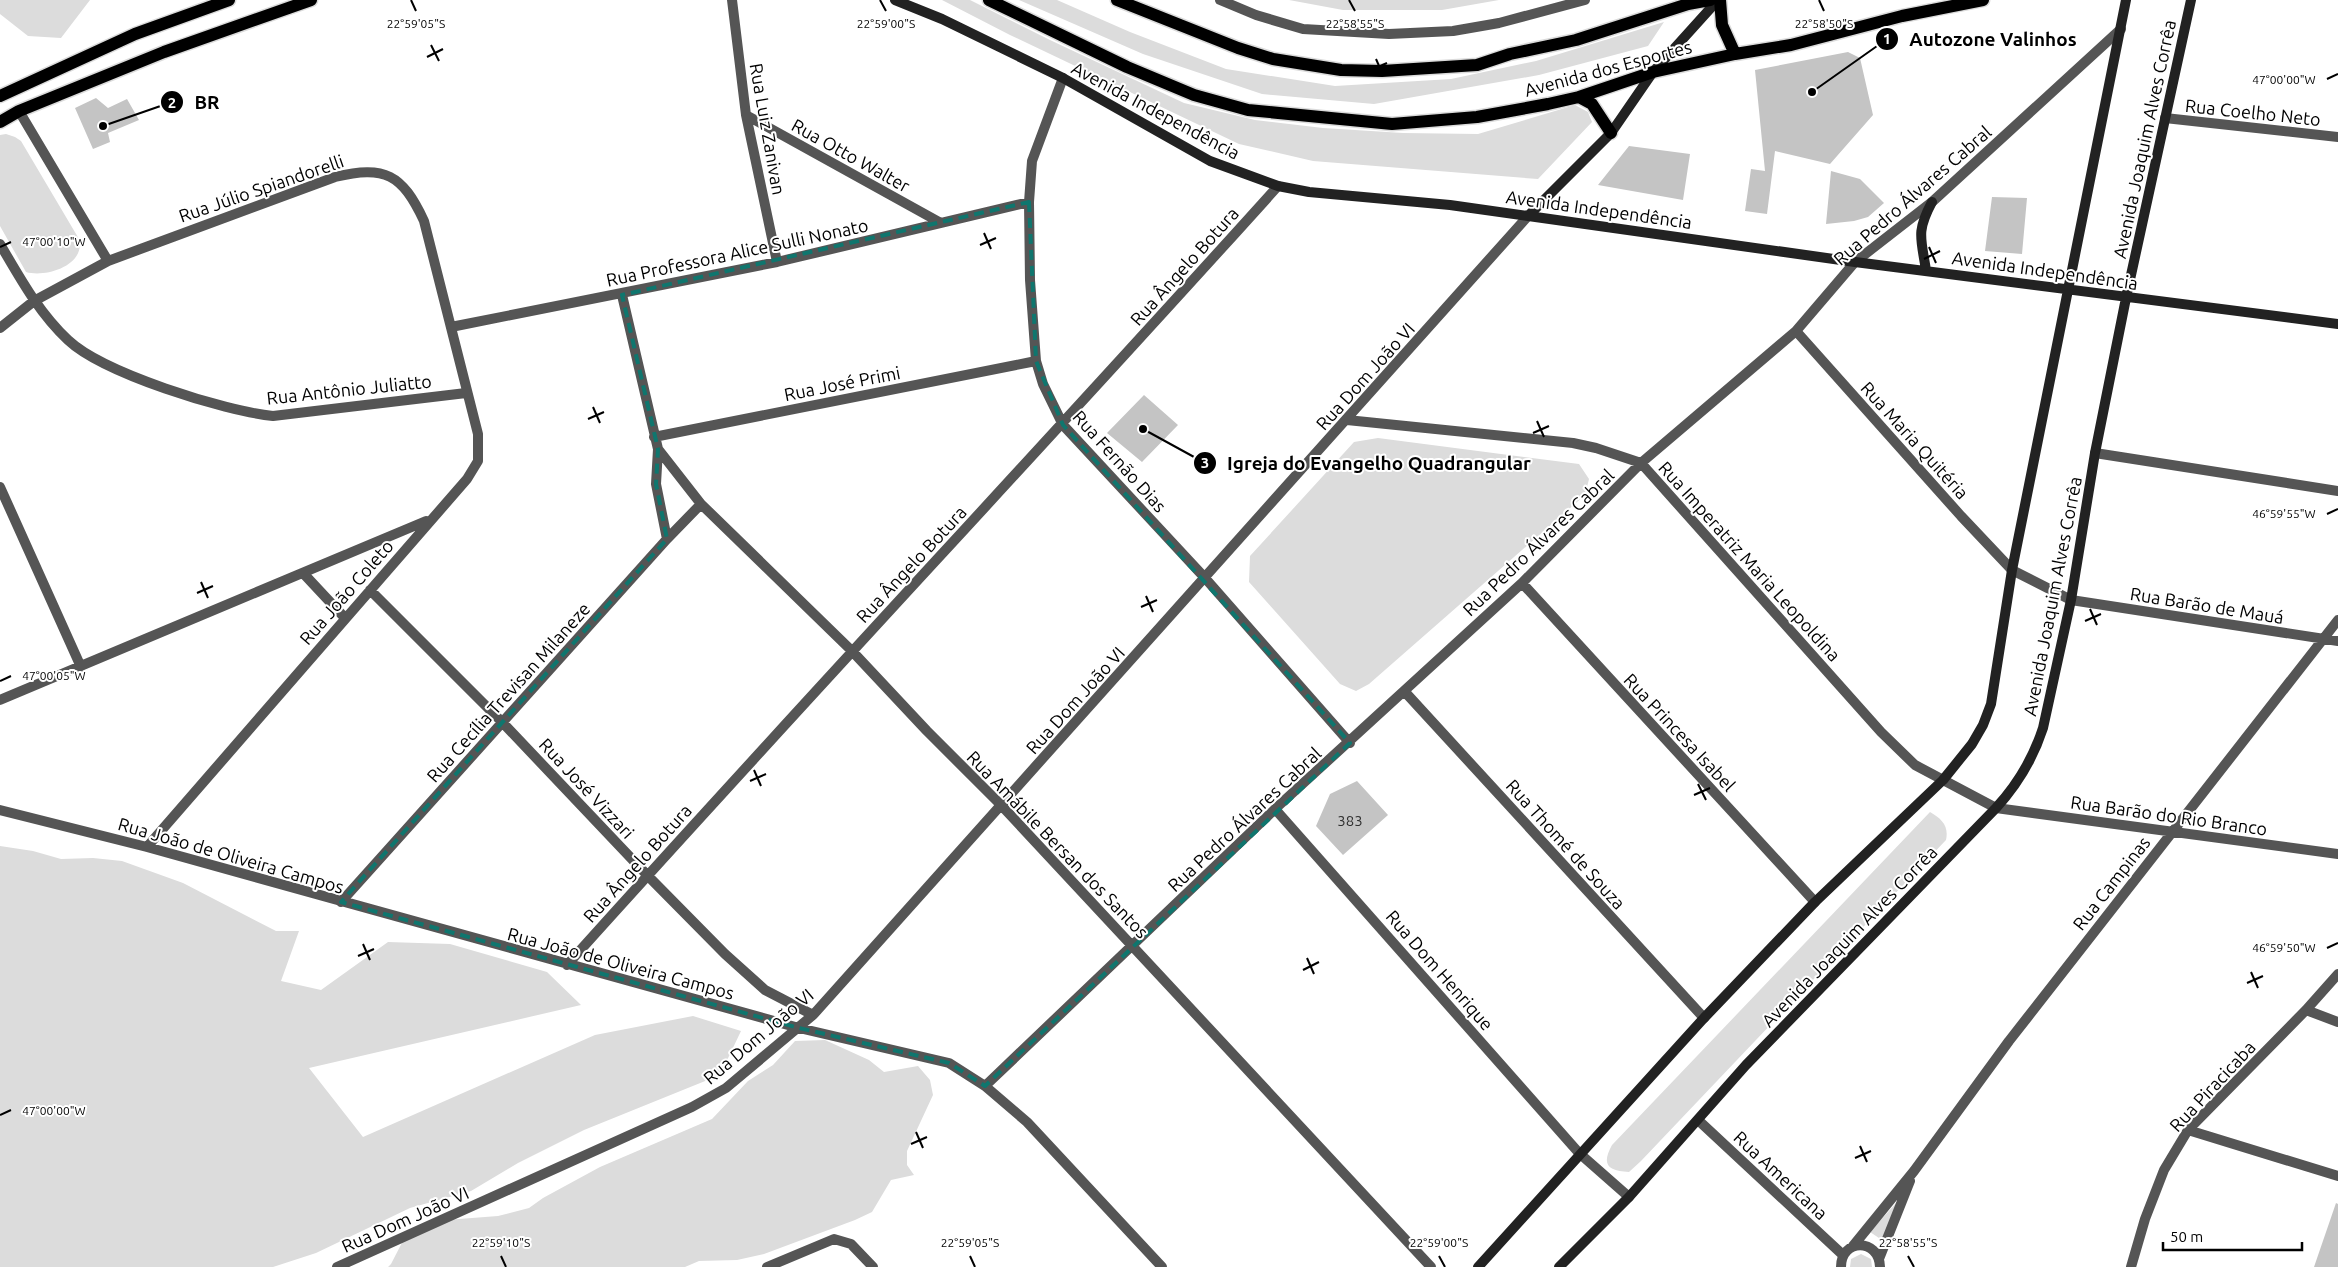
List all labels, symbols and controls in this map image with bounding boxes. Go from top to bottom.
text: 22°59'05"S [387,17,445,30]
text: 22°59'00"S [857,17,915,30]
text: 22°58'55"S [1326,17,1384,30]
text: 22°58'50"S [1795,17,1853,30]
street label: Avenida Joaquim Alves Corrêa [2109,18,2179,260]
callout: Autozone Valinhos [1875,22,2087,56]
text: Autozone Valinhos [1909,28,2077,50]
text: 1 [1883,30,1891,47]
street label: Avenida dos Esportes [1522,36,1694,100]
street label: Avenida Independência [1069,57,1243,163]
street label: Rua Luiz Zanivan [747,62,789,196]
text: 47°00'00"W [2252,73,2316,86]
callout: BR [159,85,229,119]
text: BR [194,91,220,113]
text: 2 [168,94,176,111]
street label: Rua Coelho Neto [2184,95,2322,129]
street label: Rua Otto Walter [789,114,914,196]
street label: Rua Pedro Álvares Cabral [1829,120,1995,269]
street label: Rua Júlio Spiandorelli [176,150,346,226]
street label: Avenida Independência [1505,186,1693,232]
street label: Rua Ângelo Botura [1125,202,1242,329]
street label: Rua Professora Alice Sulli Nonato [604,214,870,290]
text: 47°00'10"W [22,235,86,248]
street label: Avenida Independência [1951,247,2139,293]
street label: Rua Dom João VI [1312,318,1418,434]
street label: Rua José Primi [782,362,902,404]
street label: Rua Antônio Juliatto [265,370,433,408]
street label: Rua Maria Quitéria [1857,377,1973,503]
street label: Rua Fernão Dias [1069,406,1171,516]
callout: Igreja do Evangelho Quadrangular [1192,446,1541,480]
text: Igreja do Evangelho Quadrangular [1227,452,1531,474]
text: 3 [1201,454,1209,471]
street label: Rua Imperatriz Maria Leopoldina [1655,457,1845,665]
street label: Rua Pedro Álvares Cabral [1458,464,1618,619]
street label: Avenida Joaquim Alves Corrêa [2019,475,2085,717]
street label: Rua Ângelo Botura [851,501,970,626]
text: 46°59'55"W [2252,507,2316,520]
street label: Rua João Coleto [295,536,397,648]
street label: Rua Barão de Mauá [2129,583,2285,627]
street label: Rua Cecília Trevisan Milaneze [422,598,594,786]
street label: Rua Dom João VI [1022,642,1128,758]
text: 47°00'05"W [22,669,86,682]
street label: Rua Princesa Isabel [1620,669,1740,795]
street label: Rua José Vizzari [536,734,638,842]
street label: Rua Pedro Álvares Cabral [1163,742,1325,895]
street label: Rua Amábile Bersan dos Santos [963,746,1153,942]
street label: Rua Thomé de Souza [1502,775,1630,913]
street label: Rua Barão do Rio Branco [2069,791,2269,839]
street label: Rua Ângelo Botura [578,799,695,926]
house number: 383 [1337,812,1363,829]
street label: Rua João de Oliveira Campos [116,813,346,897]
street label: Rua Campinas [2068,832,2154,934]
street label: Avenida Joaquim Alves Corrêa [1757,841,1941,1031]
street label: Rua Dom Henrique [1382,906,1498,1034]
street label: Rua João de Oliveira Campos [506,923,737,1003]
text: 46°59'50"W [2252,941,2316,954]
street label: Rua Dom João VI [699,984,817,1088]
street label: Rua Piracicaba [2165,1037,2259,1135]
text: 47°00'00"W [22,1104,86,1117]
street label: Rua Americana [1730,1127,1832,1223]
street label: Rua Dom João VI [338,1182,472,1256]
scale bar [2163,1220,2302,1252]
text: 50 m [2170,1228,2203,1245]
text: 22°59'10"S [472,1236,530,1249]
text: 22°59'05"S [941,1236,999,1249]
text: 22°59'00"S [1410,1236,1468,1249]
text: 22°58'55"S [1879,1236,1937,1249]

